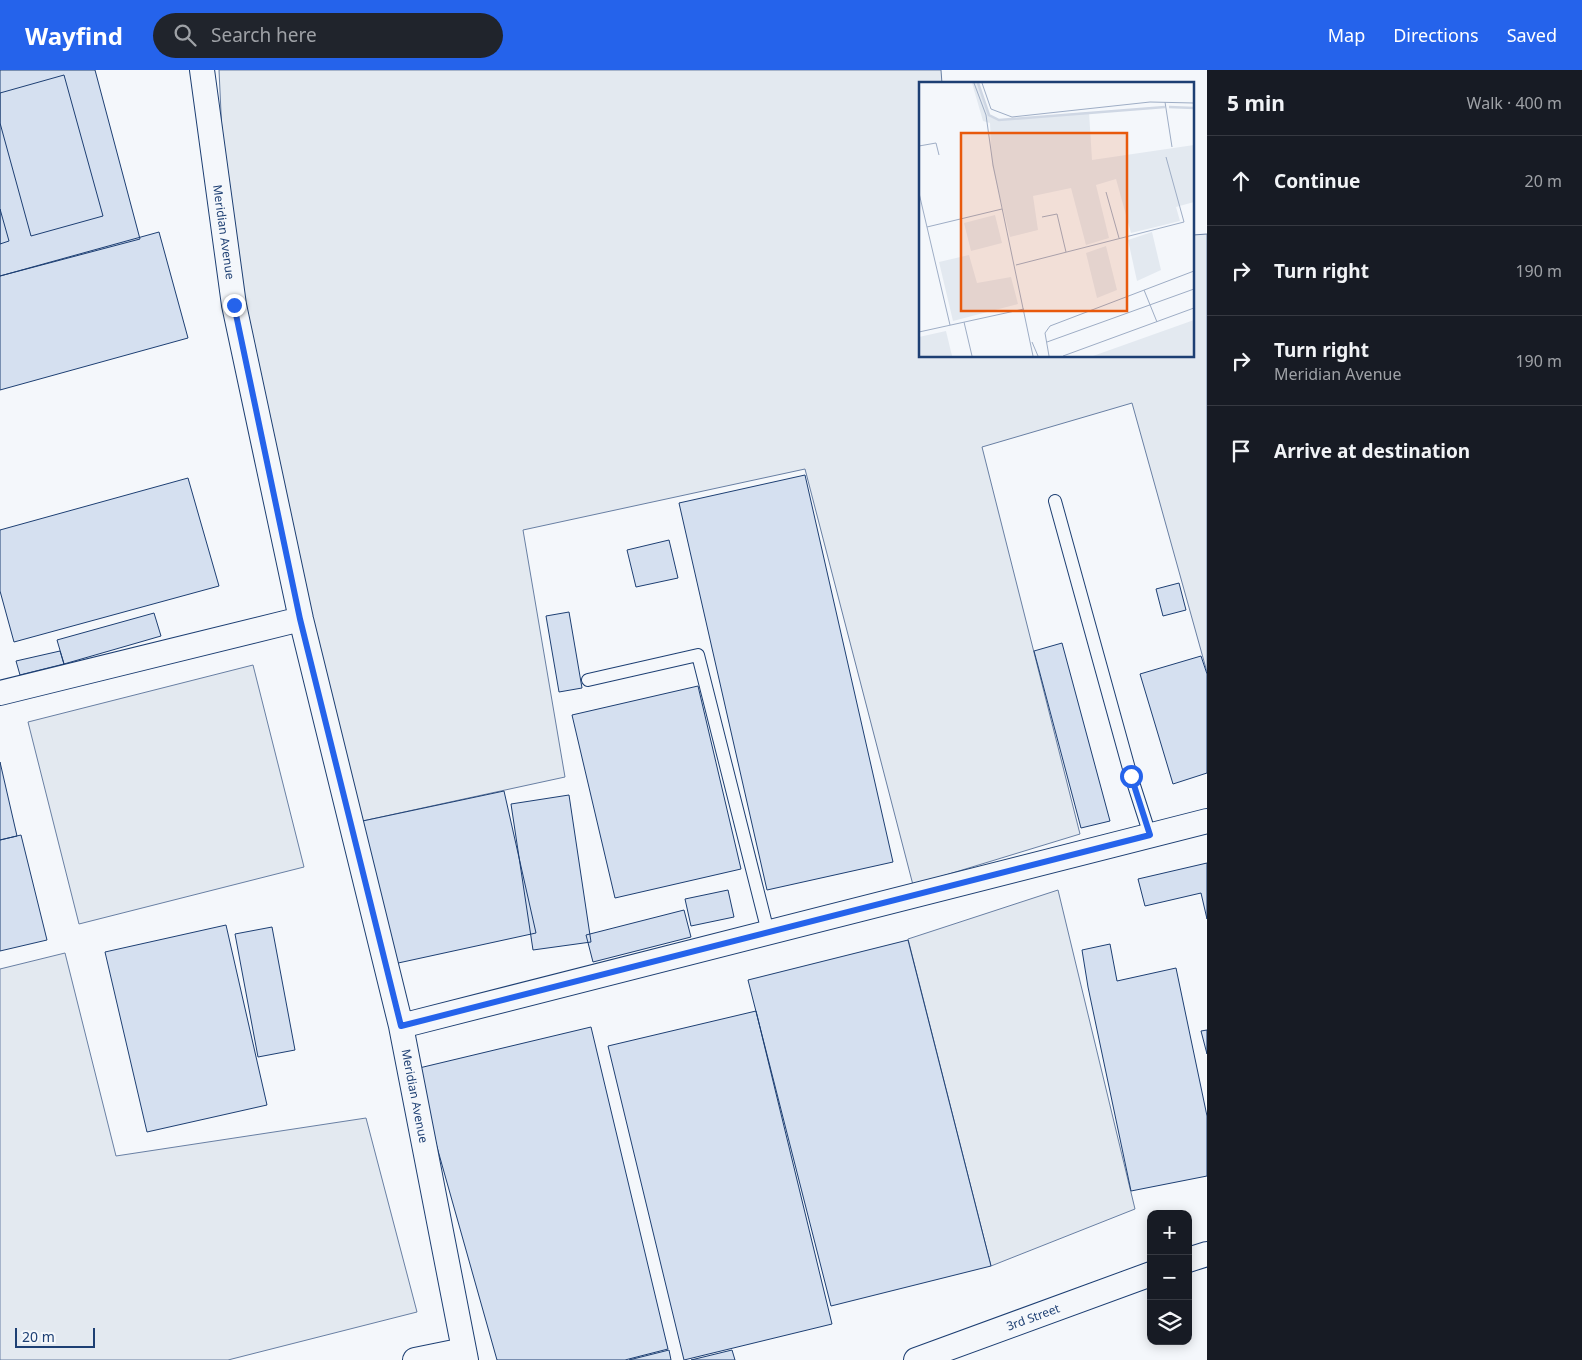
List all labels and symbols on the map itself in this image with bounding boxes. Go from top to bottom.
inset map [919,82,1194,358]
street label: Meridian Avenue [209,183,239,281]
route end [223,294,246,317]
route start [1120,765,1143,788]
street label: Meridian Avenue [398,1047,433,1145]
street label: 3rd Street [1004,1299,1063,1334]
scale bar [15,1325,95,1348]

